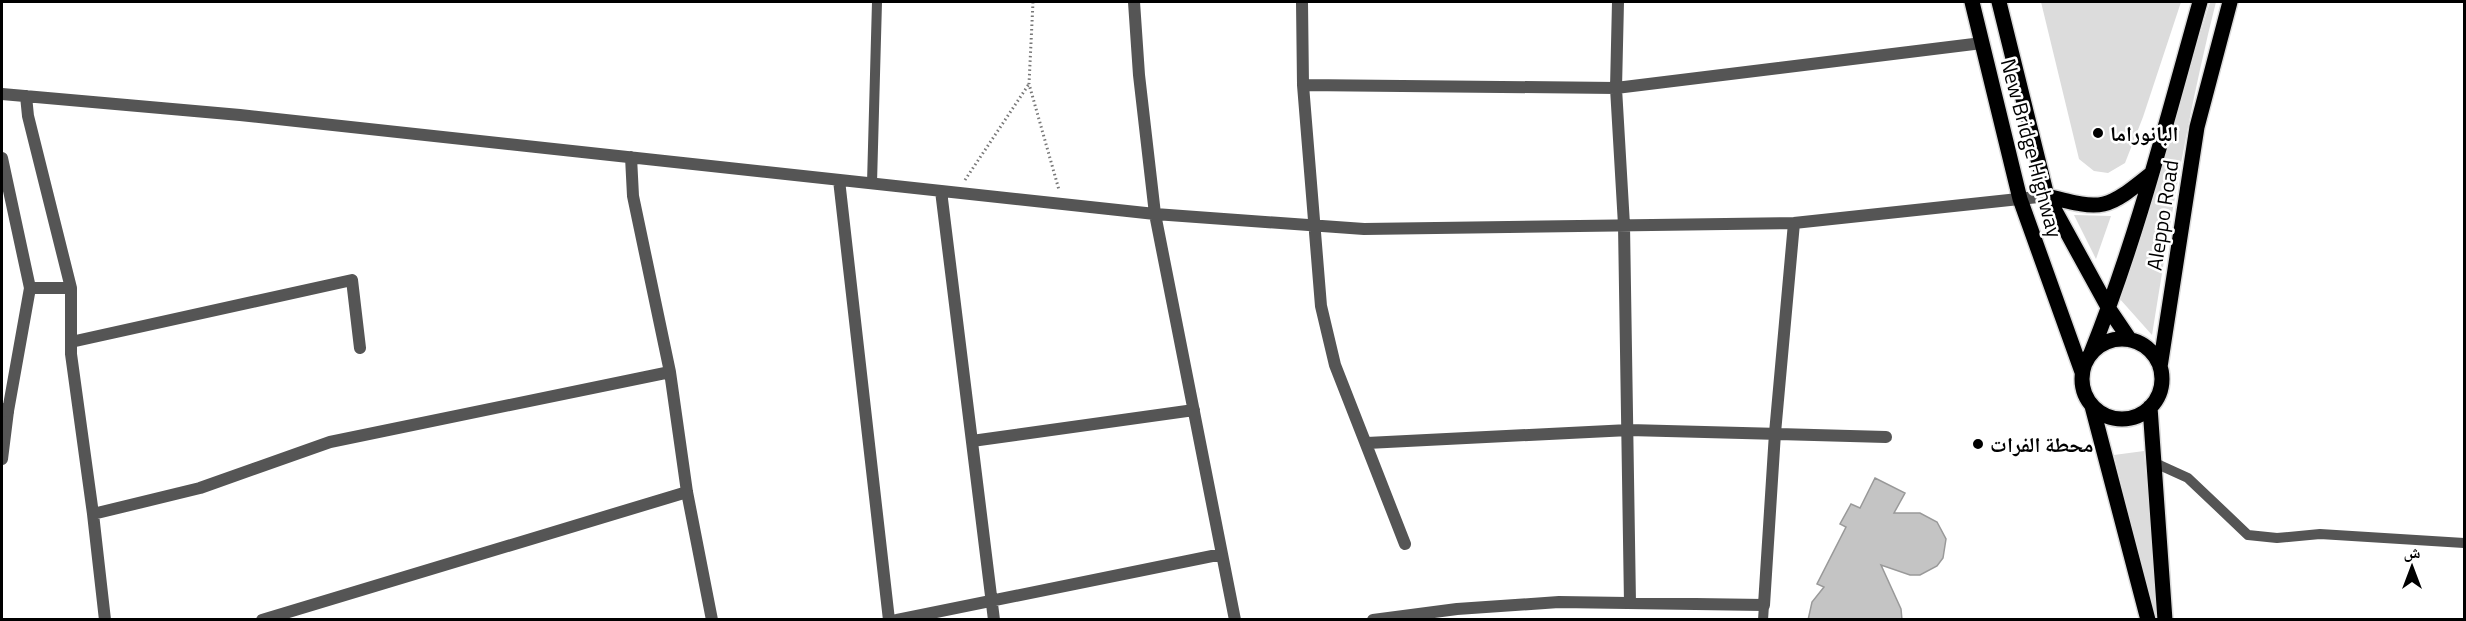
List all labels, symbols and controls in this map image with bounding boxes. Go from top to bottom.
street label: New Bridge Highway [1993,55,2071,241]
place label: البانوراما [2110,117,2179,149]
marker: البانوراما [2091,126,2105,140]
street label: Aleppo Road [2137,158,2187,272]
place label: محطة الفرات [1990,428,2093,460]
marker: محطة الفرات [1971,437,1985,451]
north arrow [2382,537,2442,597]
text: ش [2404,540,2421,564]

